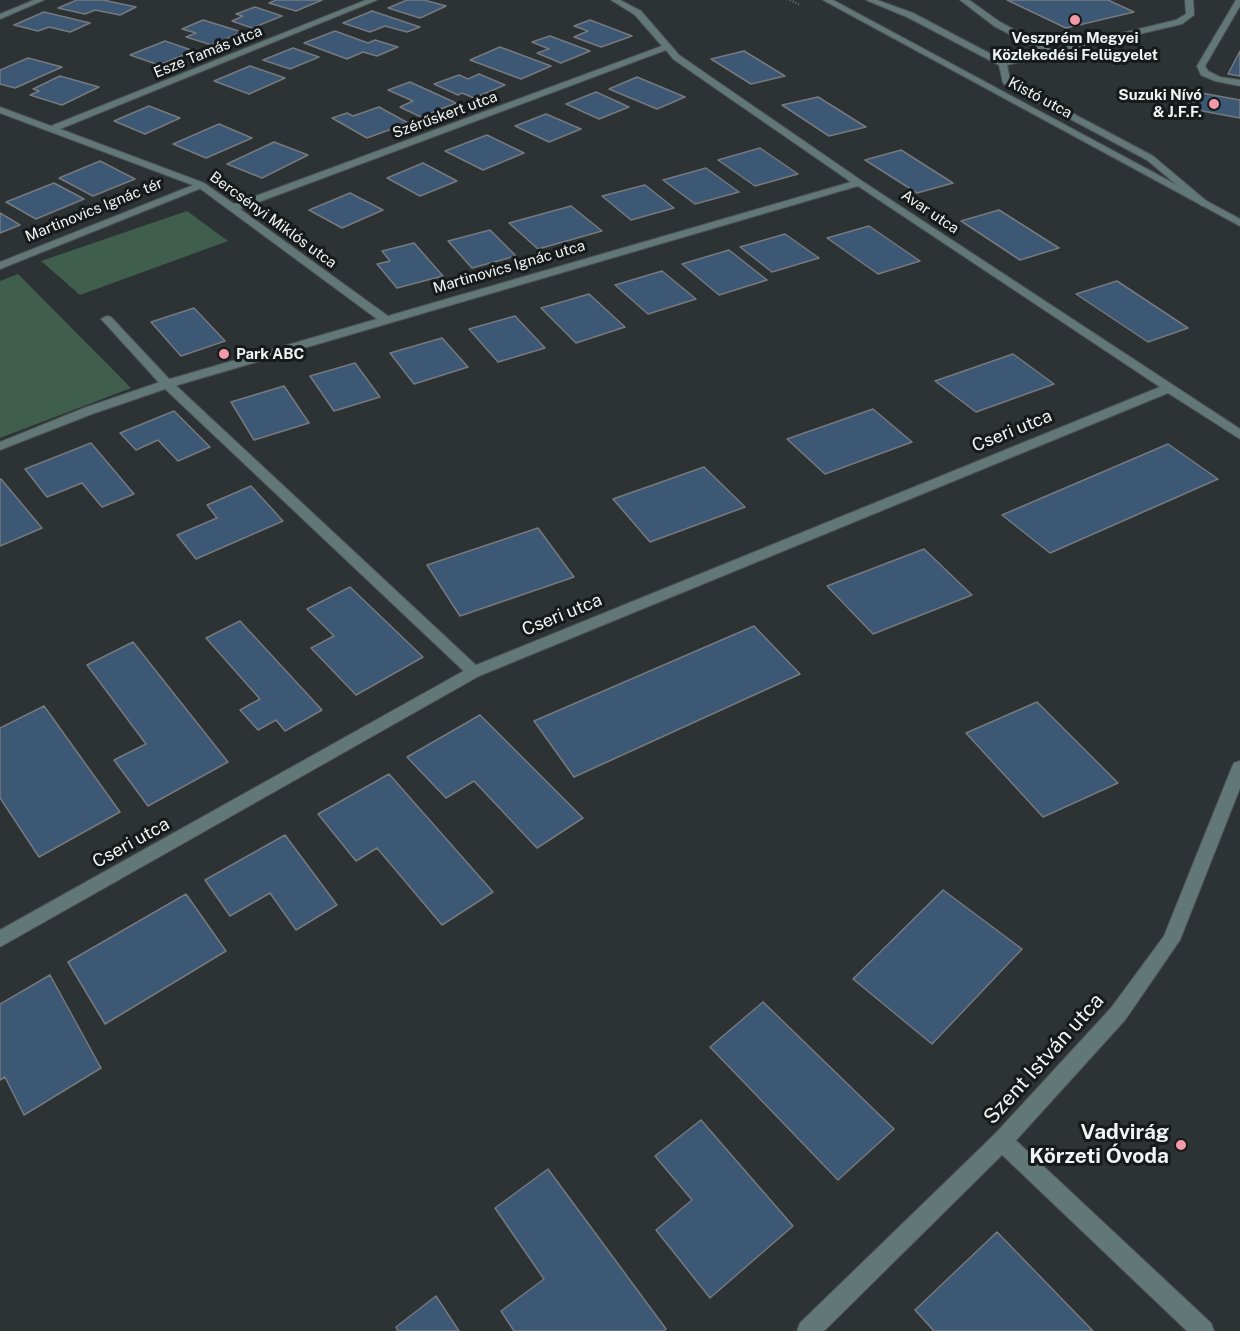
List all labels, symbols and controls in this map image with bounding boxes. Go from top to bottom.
marker: Veszprém Megyei Közlekedési Felügyelet [1068,13,1082,27]
street label: Esze Tamás utca [151,22,265,82]
place label: Veszprém Megyei Közlekedési Felügyelet [992,29,1158,64]
street label: Kistó utca [1005,74,1075,122]
place label: Suzuki Nívó & J.F.F. [1118,86,1202,121]
street label: Szérűskert utca [390,88,500,142]
marker: Suzuki Nívó & J.F.F. [1207,97,1221,111]
street label: Bercsényi Miklós utca [206,168,340,272]
street label: Martinovics Ignác tér [23,174,165,246]
street label: Avar utca [898,186,962,238]
street label: Martinovics Ignác utca [431,237,587,297]
place label: Park ABC [236,345,304,363]
marker: Park ABC [217,347,231,361]
street label: Cseri utca [969,405,1055,457]
street label: Cseri utca [519,589,605,641]
street label: Cseri utca [89,813,173,873]
street label: Szent István utca [979,988,1109,1130]
place label: Vadvirág Körzeti Óvoda [1029,1120,1169,1170]
marker: Vadvirág Körzeti Óvoda [1174,1138,1188,1152]

